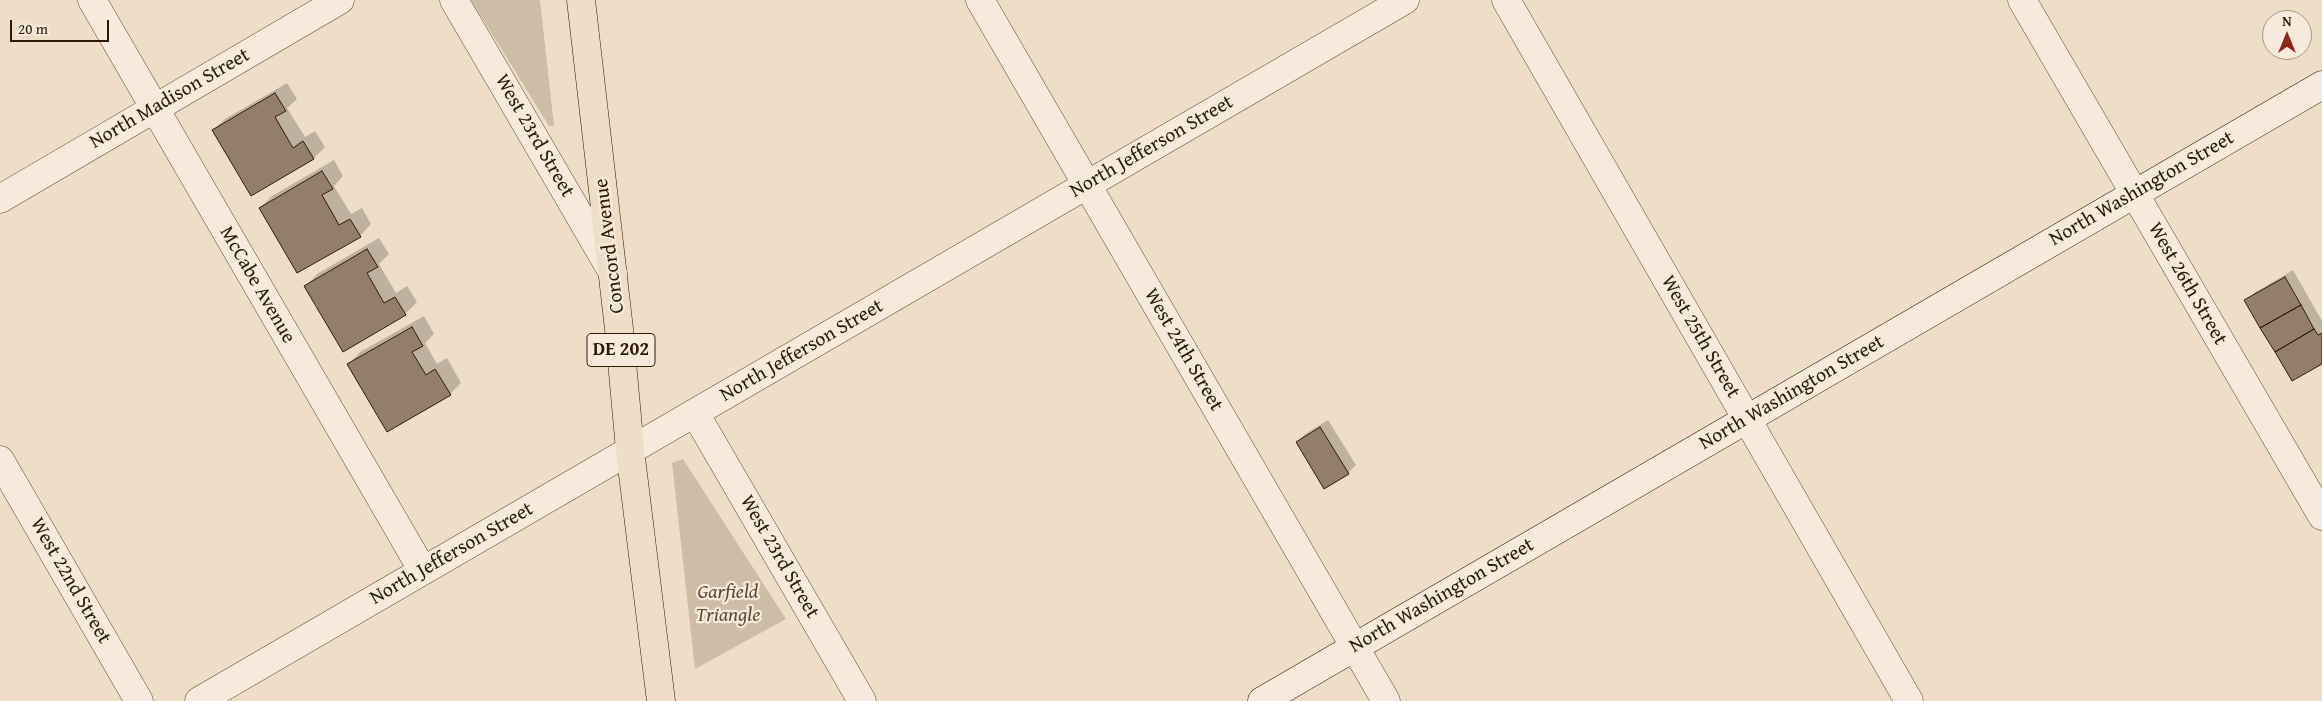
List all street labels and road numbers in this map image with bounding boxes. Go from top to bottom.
street label: North Madison Street [86,43,254,155]
street label: West 23rd Street [489,70,579,202]
street label: North Jefferson Street [1066,90,1238,204]
street label: North Washington Street [2045,126,2239,252]
street label: Concord Avenue [590,177,630,315]
street label: West 26th Street [2142,218,2232,350]
street label: McCabe Avenue [214,222,300,348]
street label: West 25th Street [1655,271,1745,403]
street label: West 24th Street [1138,284,1228,416]
street label: North Jefferson Street [716,294,888,408]
street label: North Washington Street [1695,330,1889,456]
road number: DE 202 [587,334,655,366]
street label: West 23rd Street [734,491,824,623]
street label: North Jefferson Street [366,497,538,611]
street label: West 22nd Street [24,514,116,648]
street label: North Washington Street [1345,533,1539,659]

